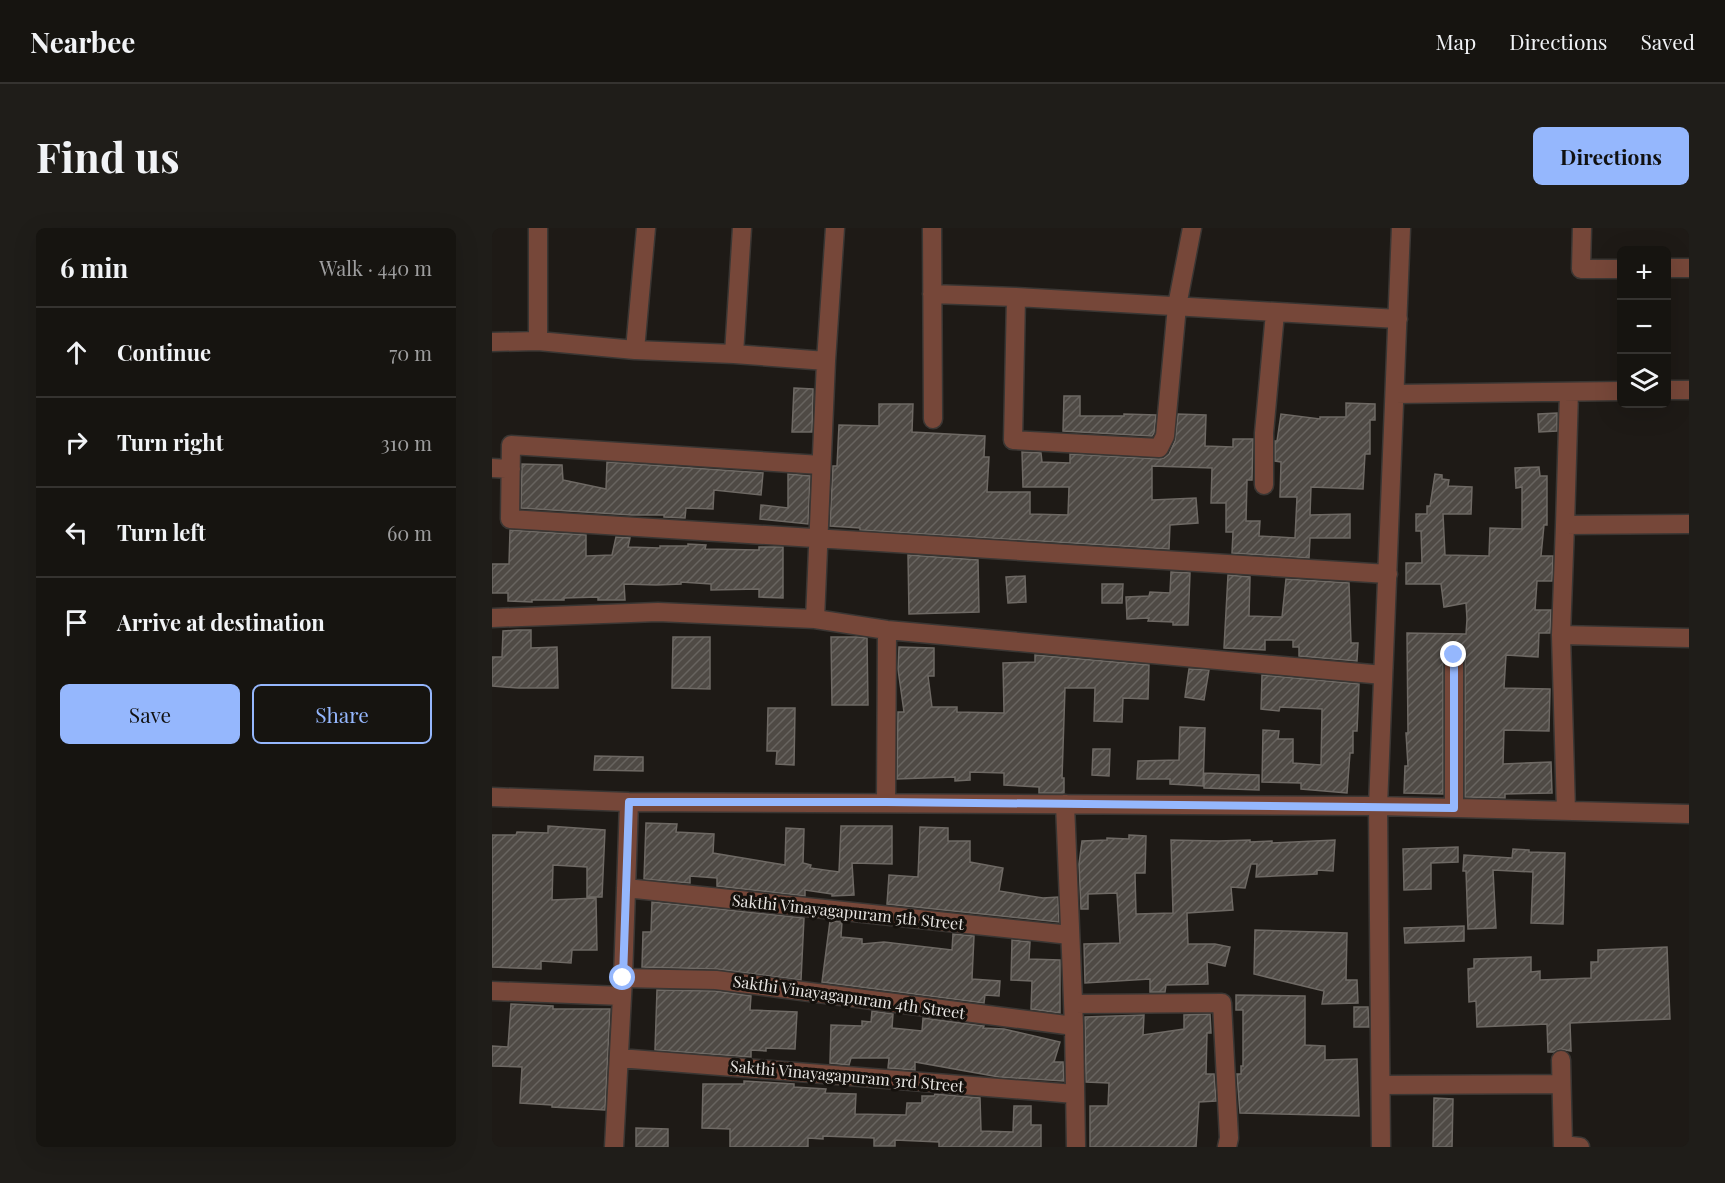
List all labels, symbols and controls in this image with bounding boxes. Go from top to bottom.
text: Nearbee [30,23,135,60]
text: Map [1435,27,1476,55]
text: Directions [1509,27,1607,55]
text: Saved [1640,27,1695,55]
button: Directions [1533,127,1689,185]
text: Find us [36,128,180,184]
map controls [1617,246,1671,408]
button: + [1617,246,1671,300]
text: 6 min [60,250,128,285]
text: Walk · 440 m [319,254,432,281]
button: − [1617,300,1671,354]
icon: ahead [60,336,93,369]
text: Continue [117,337,211,367]
text: 70 m [389,339,432,366]
button: layers [1617,354,1671,408]
icon: right [60,426,93,459]
text: Turn right [117,427,223,457]
text: 310 m [381,429,432,456]
icon: left [60,516,93,549]
text: Turn left [117,517,206,547]
text: 60 m [387,519,432,546]
icon: arrive [60,606,93,639]
text: Arrive at destination [117,607,325,637]
route end [1440,641,1466,667]
button: Save [60,684,240,744]
button: Share [252,684,432,744]
street label: Sakthi Vinayagapuram 5th Street [731,889,965,934]
route start [609,964,635,990]
street label: Sakthi Vinayagapuram 4th Street [732,970,967,1023]
street label: Sakthi Vinayagapuram 3rd Street [729,1055,965,1096]

